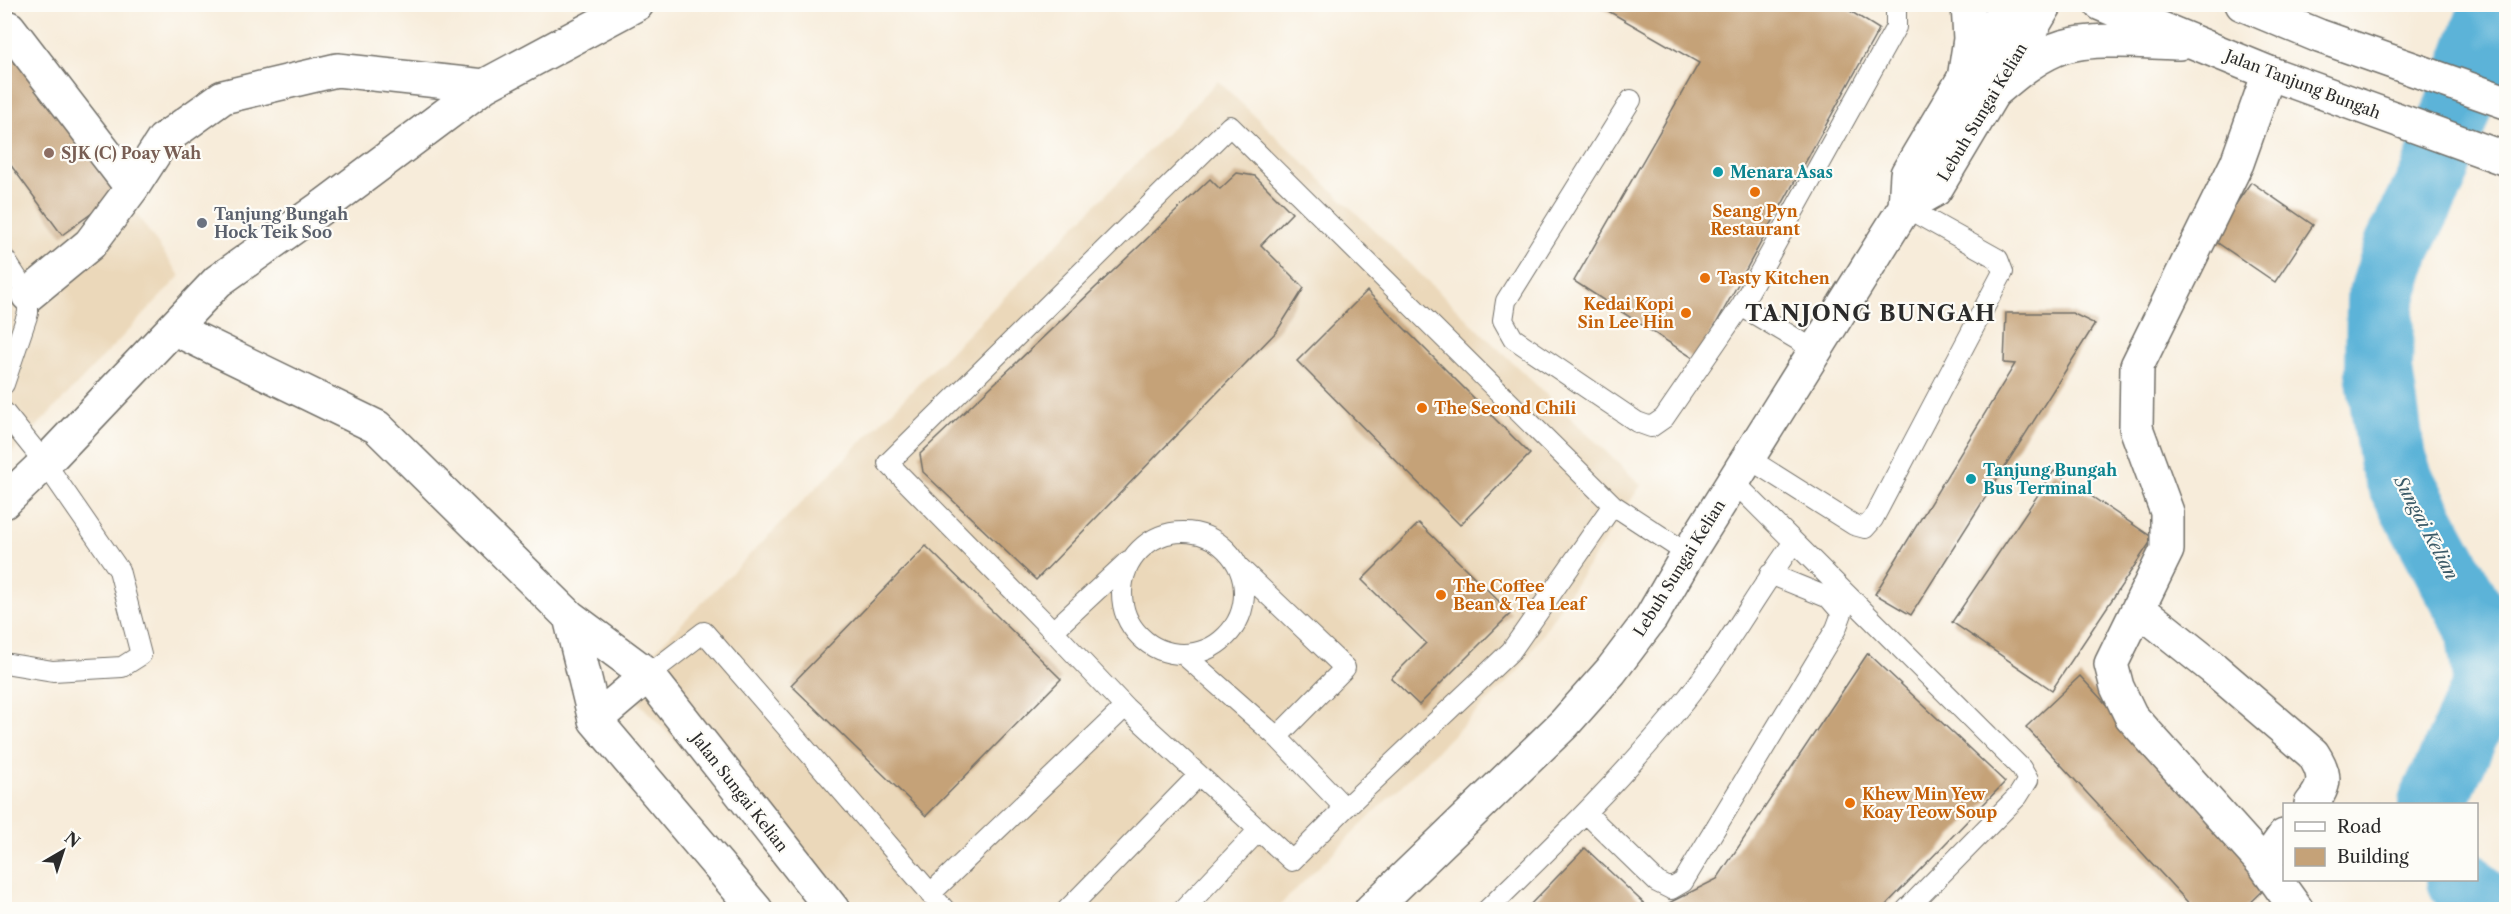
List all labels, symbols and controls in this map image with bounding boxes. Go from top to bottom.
street label: Lebuh Sungai Kelian [1933,39,2031,185]
street label: Jalan Tanjung Bungah [2220,44,2384,123]
place label: SJK (C) Poay Wah [61,143,201,163]
marker: SJK (C) Poay Wah [42,146,56,160]
place label: Menara Asas [1730,162,1833,182]
marker: Menara Asas [1711,165,1725,179]
marker: Seang Pyn Restaurant [1748,185,1762,199]
place label: Seang Pyn Restaurant [1710,201,1800,239]
place label: Tanjung Bungah Hock Teik Soo [214,204,348,242]
marker: Tanjung Bungah Hock Teik Soo [195,216,209,230]
place label: Tasty Kitchen [1717,268,1830,288]
marker: Tasty Kitchen [1698,271,1712,285]
place label: Kedai Kopi Sin Lee Hin [1578,294,1674,332]
district label: TANJONG BUNGAH [1745,300,1997,327]
marker: Kedai Kopi Sin Lee Hin [1679,306,1693,320]
place label: The Second Chili [1434,398,1576,418]
marker: The Second Chili [1415,401,1429,415]
place label: Tanjung Bungah Bus Terminal [1983,460,2117,498]
water label: Sungai Kelian [2389,471,2463,584]
marker: Tanjung Bungah Bus Terminal [1964,472,1978,486]
street label: Lebuh Sungai Kelian [1629,496,1729,640]
place label: The Coffee Bean & Tea Leaf [1453,576,1588,614]
marker: The Coffee Bean & Tea Leaf [1434,588,1448,602]
street label: Jalan Sungai Kelian [685,726,793,856]
place label: Khew Min Yew Koay Teow Soup [1862,784,1997,822]
marker: Khew Min Yew Koay Teow Soup [1843,796,1857,810]
legend [2283,803,2478,881]
text: Road [2337,816,2382,838]
north arrow [33,821,93,881]
text: N [61,827,84,852]
text: Building [2337,846,2409,868]

